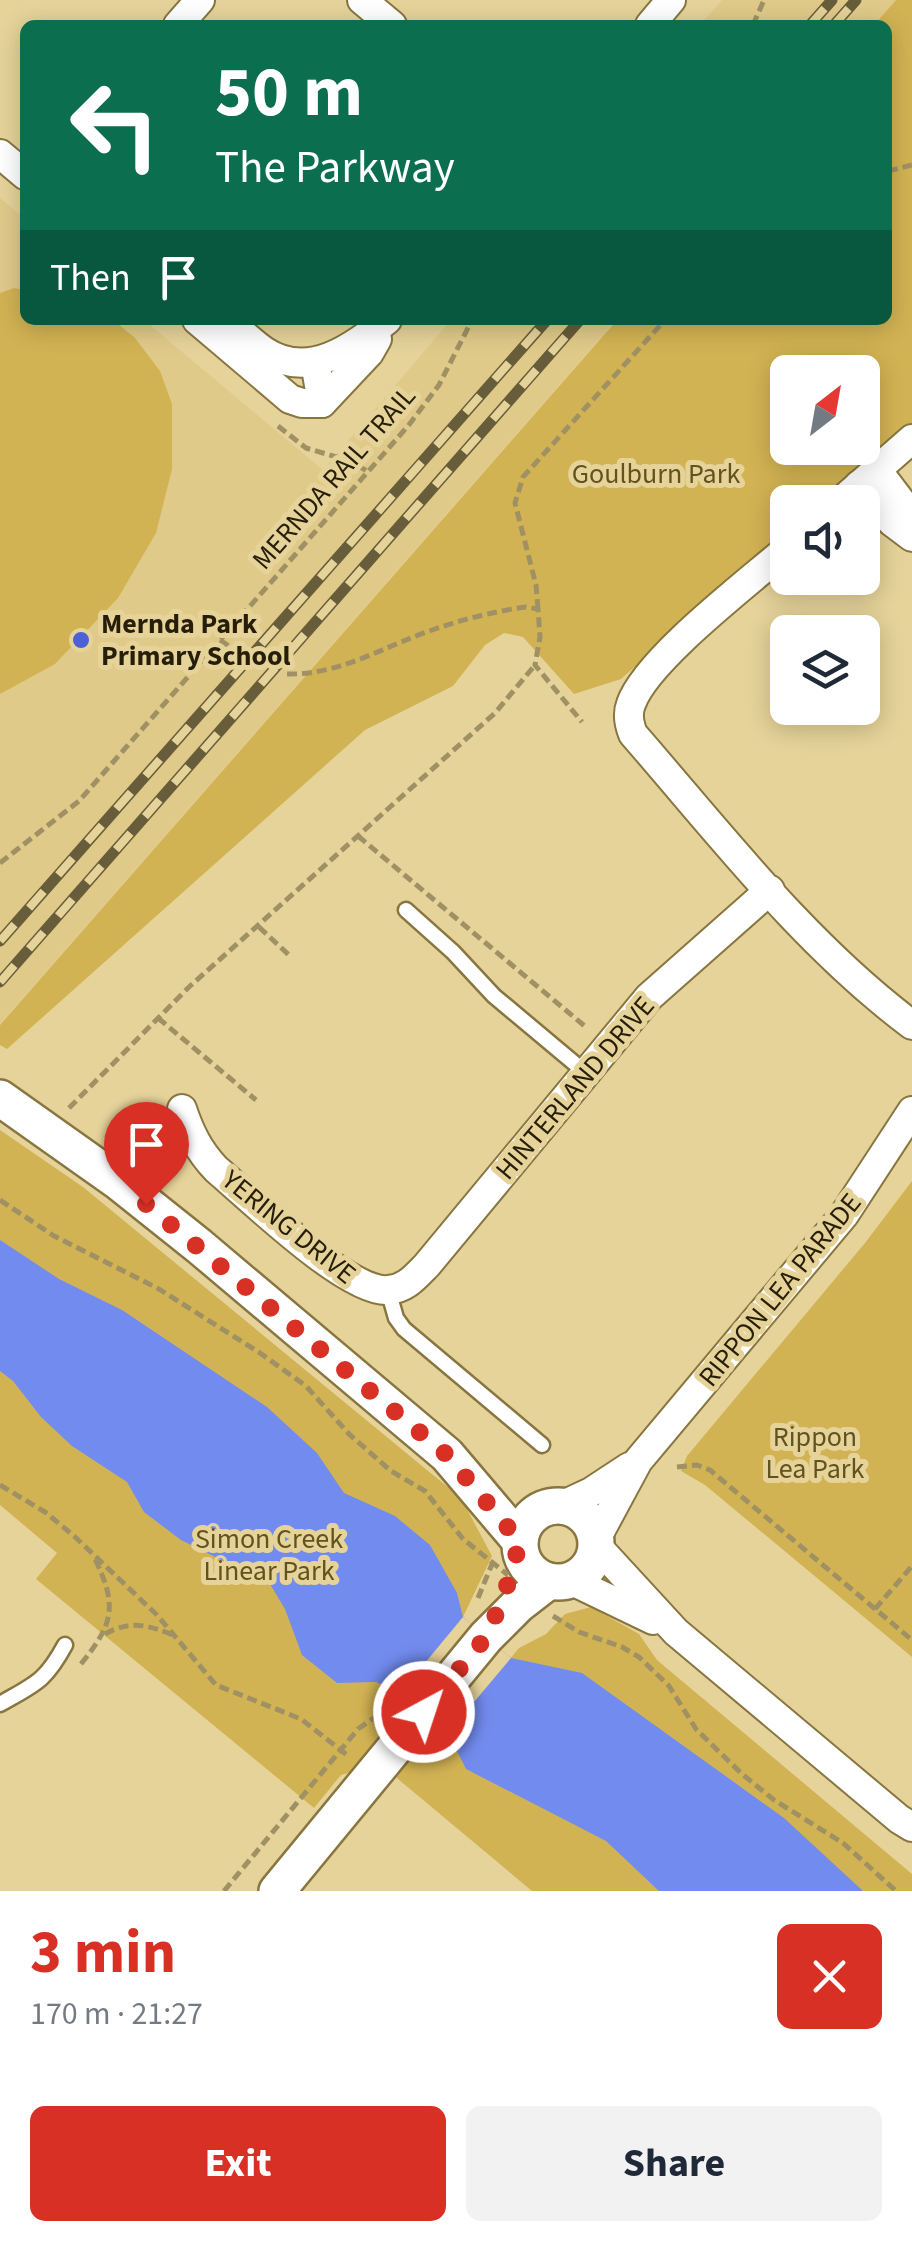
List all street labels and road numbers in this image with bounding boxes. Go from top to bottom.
street label: MERNDA RAIL TRAIL [243,378,425,578]
street label: HINTERLAND DRIVE [486,987,664,1189]
street label: YERING DRIVE [213,1160,365,1294]
street label: RIPPON LEA PARADE [689,1184,871,1396]

